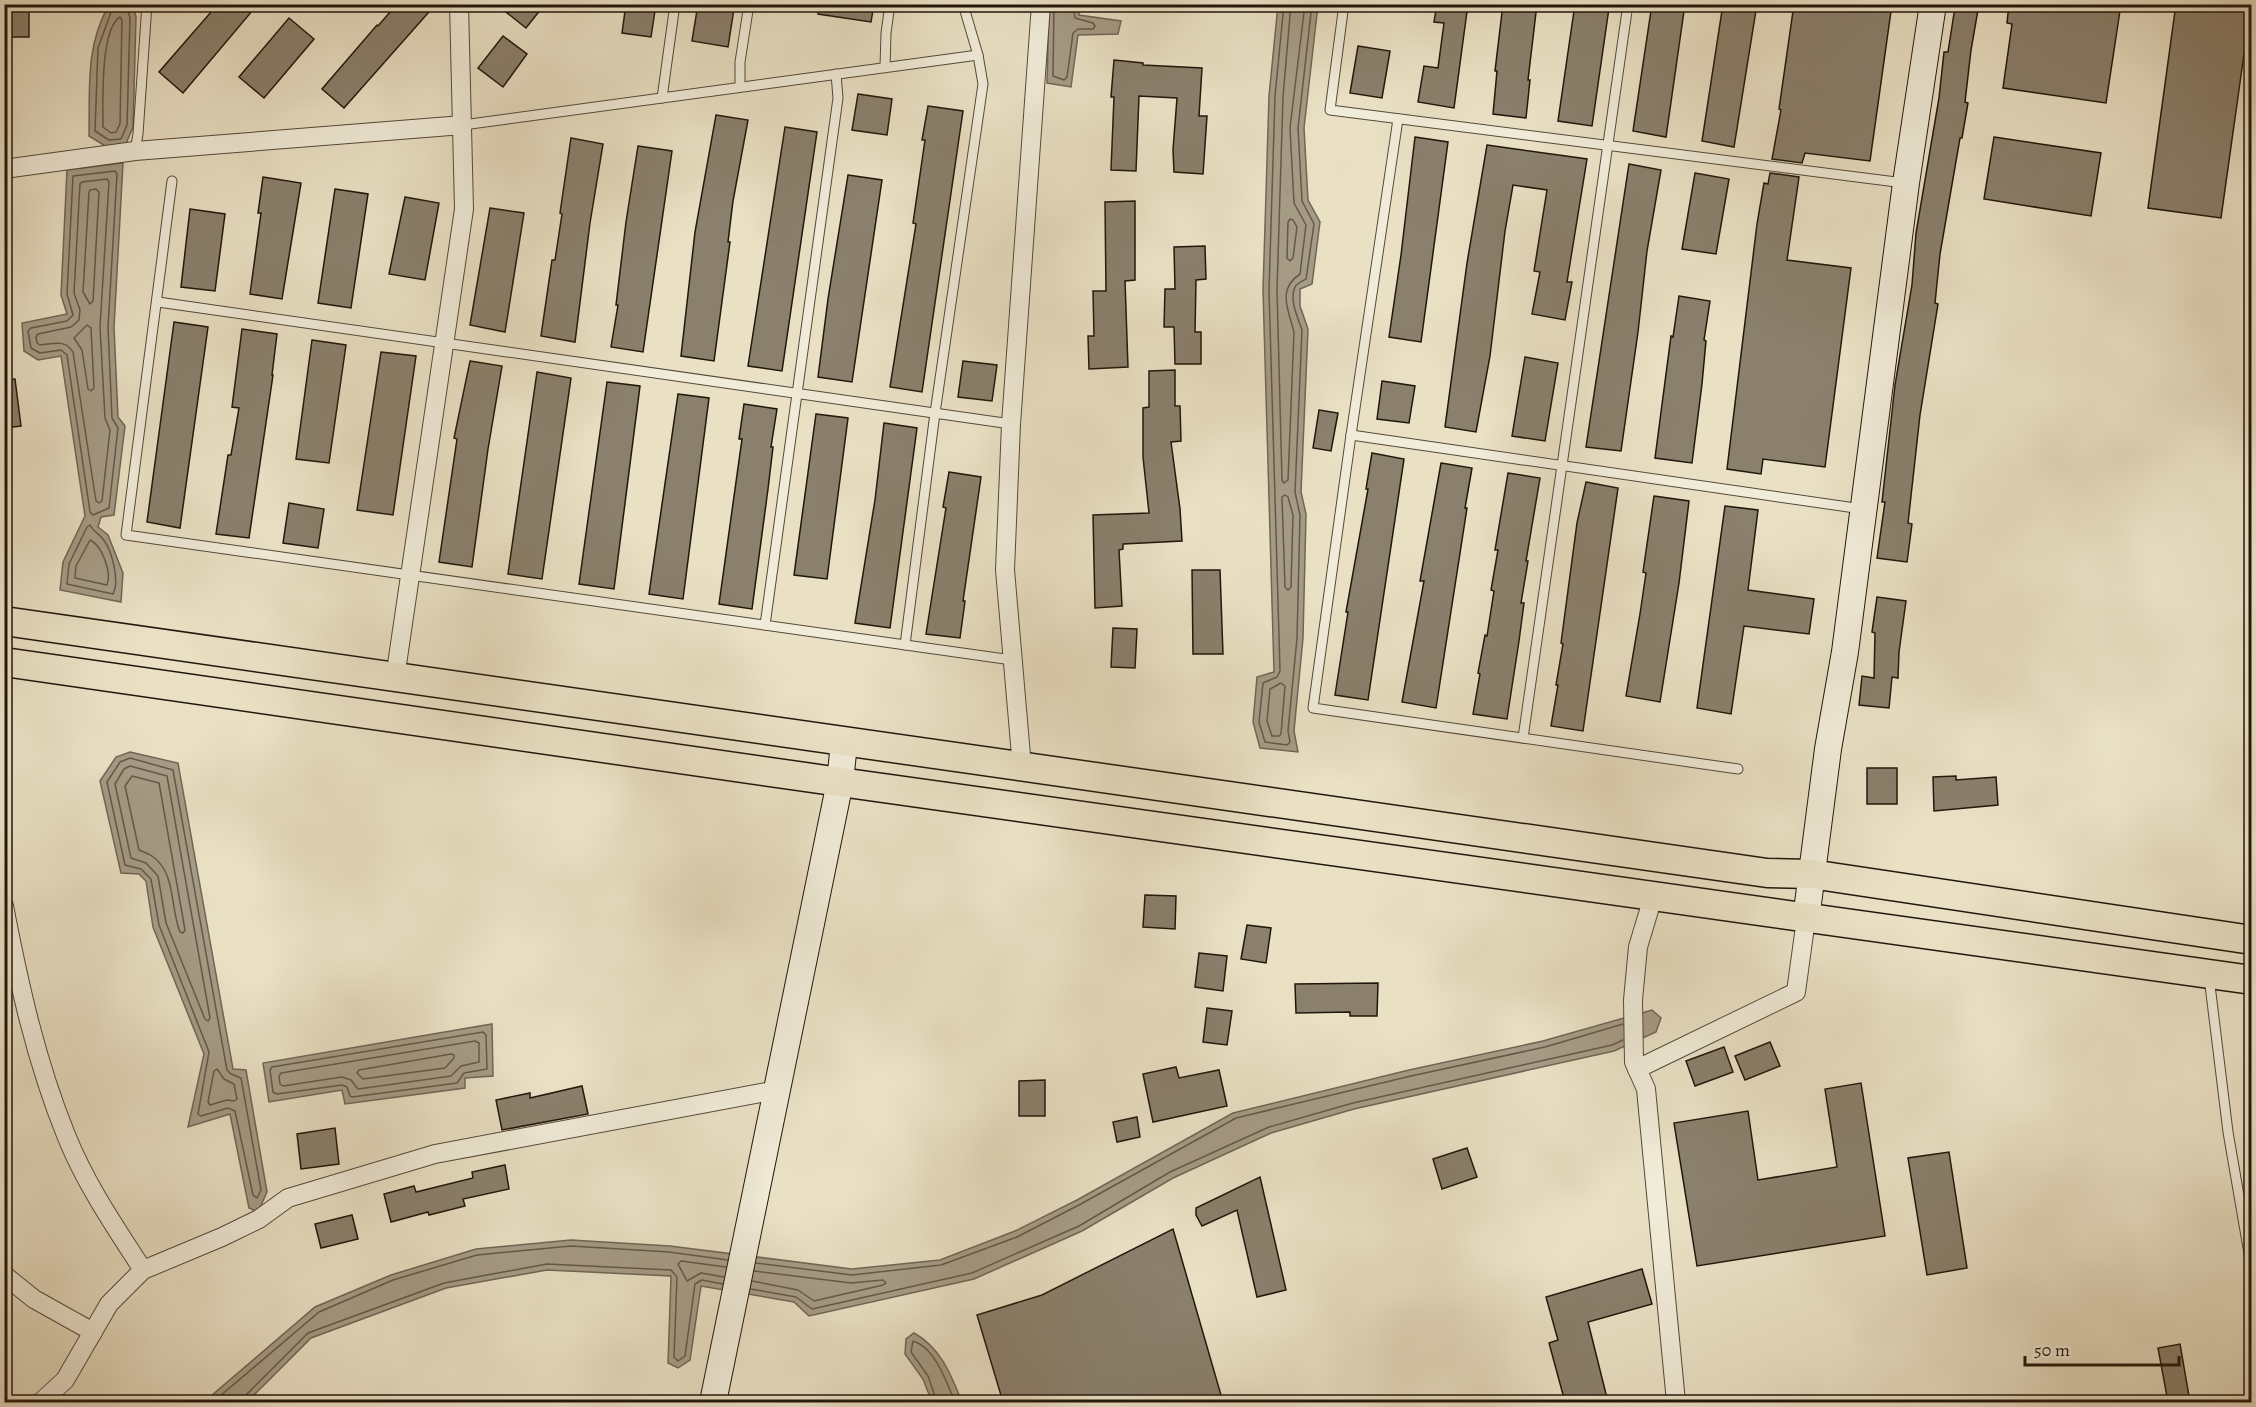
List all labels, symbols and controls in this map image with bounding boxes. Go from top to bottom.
scale bar [2025,1329,2180,1367]
text: 50 m [2034,1338,2070,1362]

